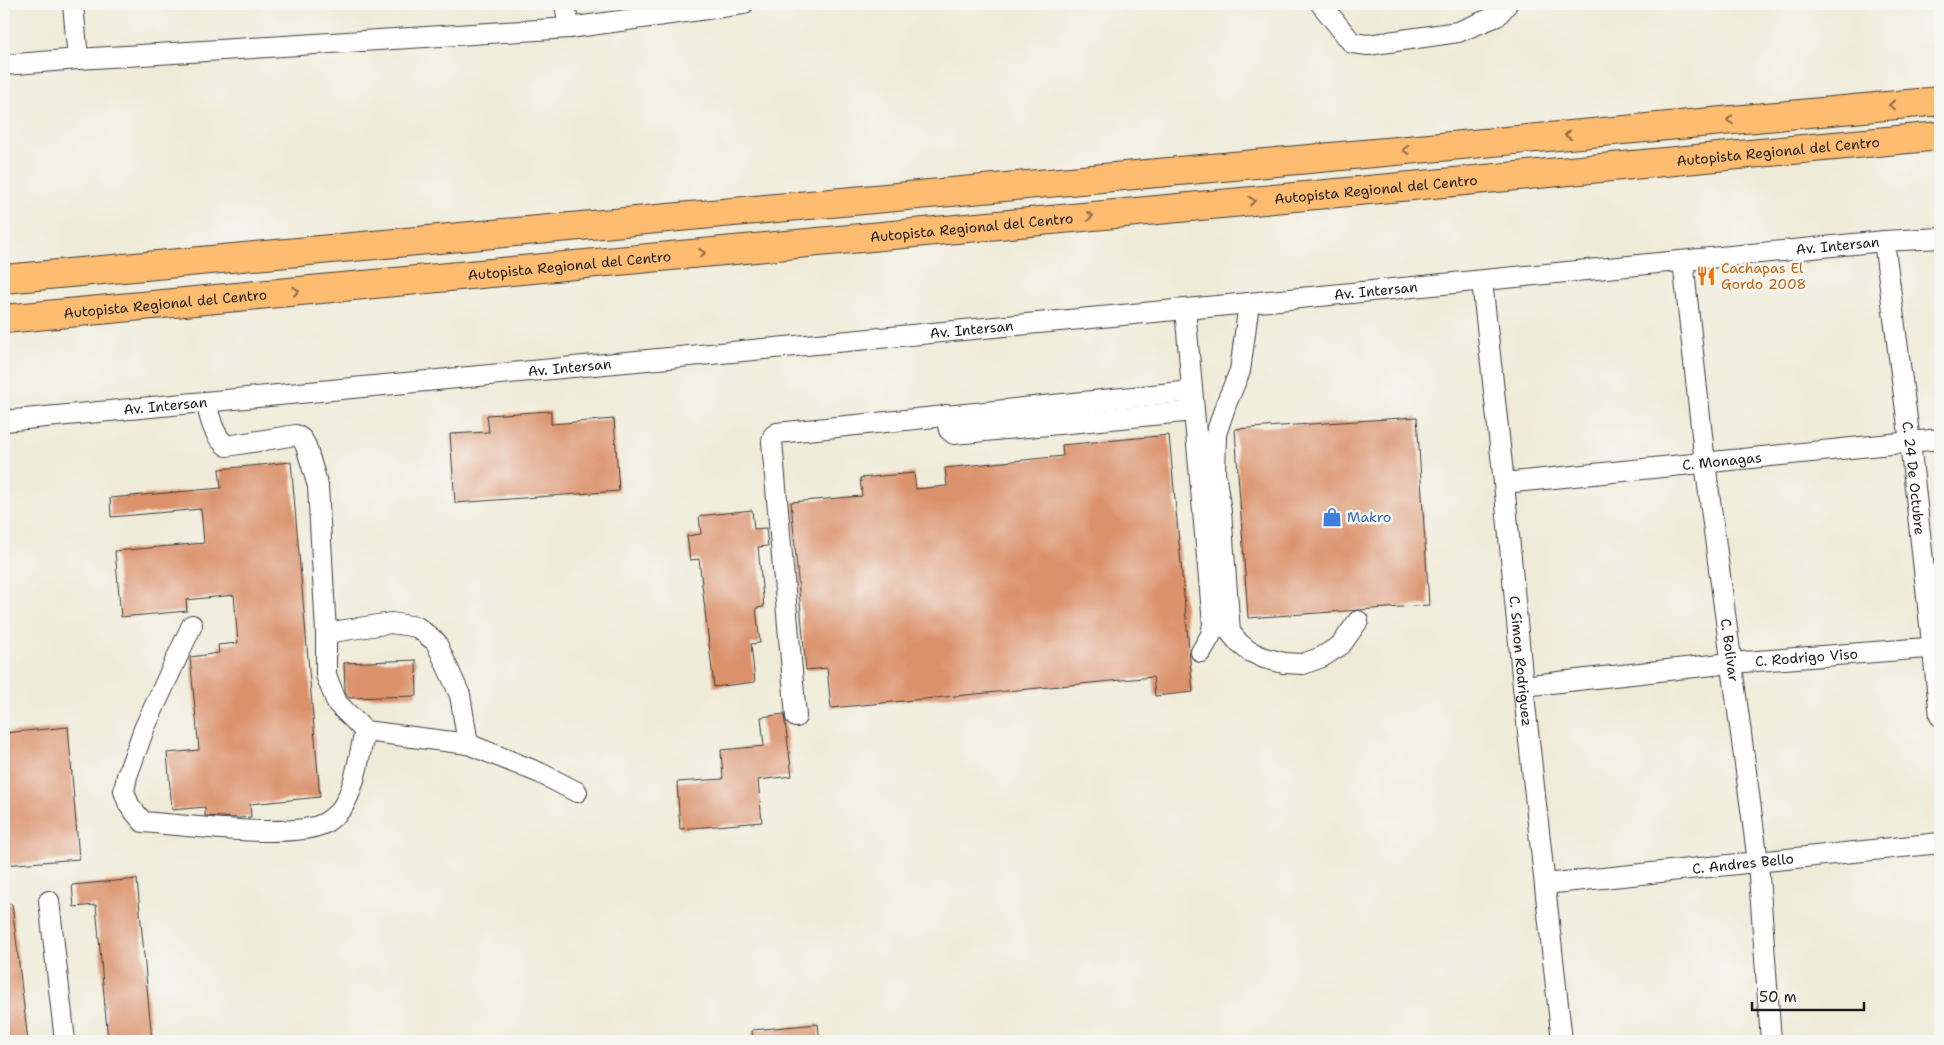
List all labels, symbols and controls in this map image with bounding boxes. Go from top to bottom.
one-way arrow [1887,100,1895,111]
one-way arrow [1726,114,1734,125]
one-way arrow [1564,129,1572,140]
street label: Autopista Regional del Centro [1676,133,1881,170]
one-way arrow [1402,144,1410,155]
street label: Autopista Regional del Centro [1273,171,1478,208]
one-way arrow [1248,196,1256,207]
street label: Autopista Regional del Centro [869,209,1074,246]
one-way arrow [1086,211,1094,222]
street label: Av. Intersan [1795,232,1881,259]
street label: Autopista Regional del Centro [467,247,672,284]
one-way arrow [698,248,706,259]
place label: Cachapas El Gordo 2008 [1721,259,1806,293]
restaurant icon: Cachapas El Gordo 2008 [1695,265,1717,287]
street label: Av. Intersan [1333,278,1419,304]
street label: Autopista Regional del Centro [63,285,268,322]
one-way arrow [292,286,300,297]
street label: Av. Intersan [929,316,1015,342]
street label: Av. Intersan [527,354,613,380]
street label: Av. Intersan [123,393,208,419]
street label: C. 24 De Octubre [1898,420,1929,536]
street label: C. Monagas [1681,448,1763,474]
shop icon: Makro [1321,506,1343,528]
place label: Makro [1347,508,1391,526]
street label: C. Simon Rodriguez [1506,595,1536,727]
street label: C. Bolivar [1717,617,1743,683]
street label: C. Rodrigo Viso [1754,644,1859,670]
street label: C. Andres Bello [1691,849,1795,878]
scale bar [1752,980,1864,1012]
text: 50 m [1759,987,1797,1007]

